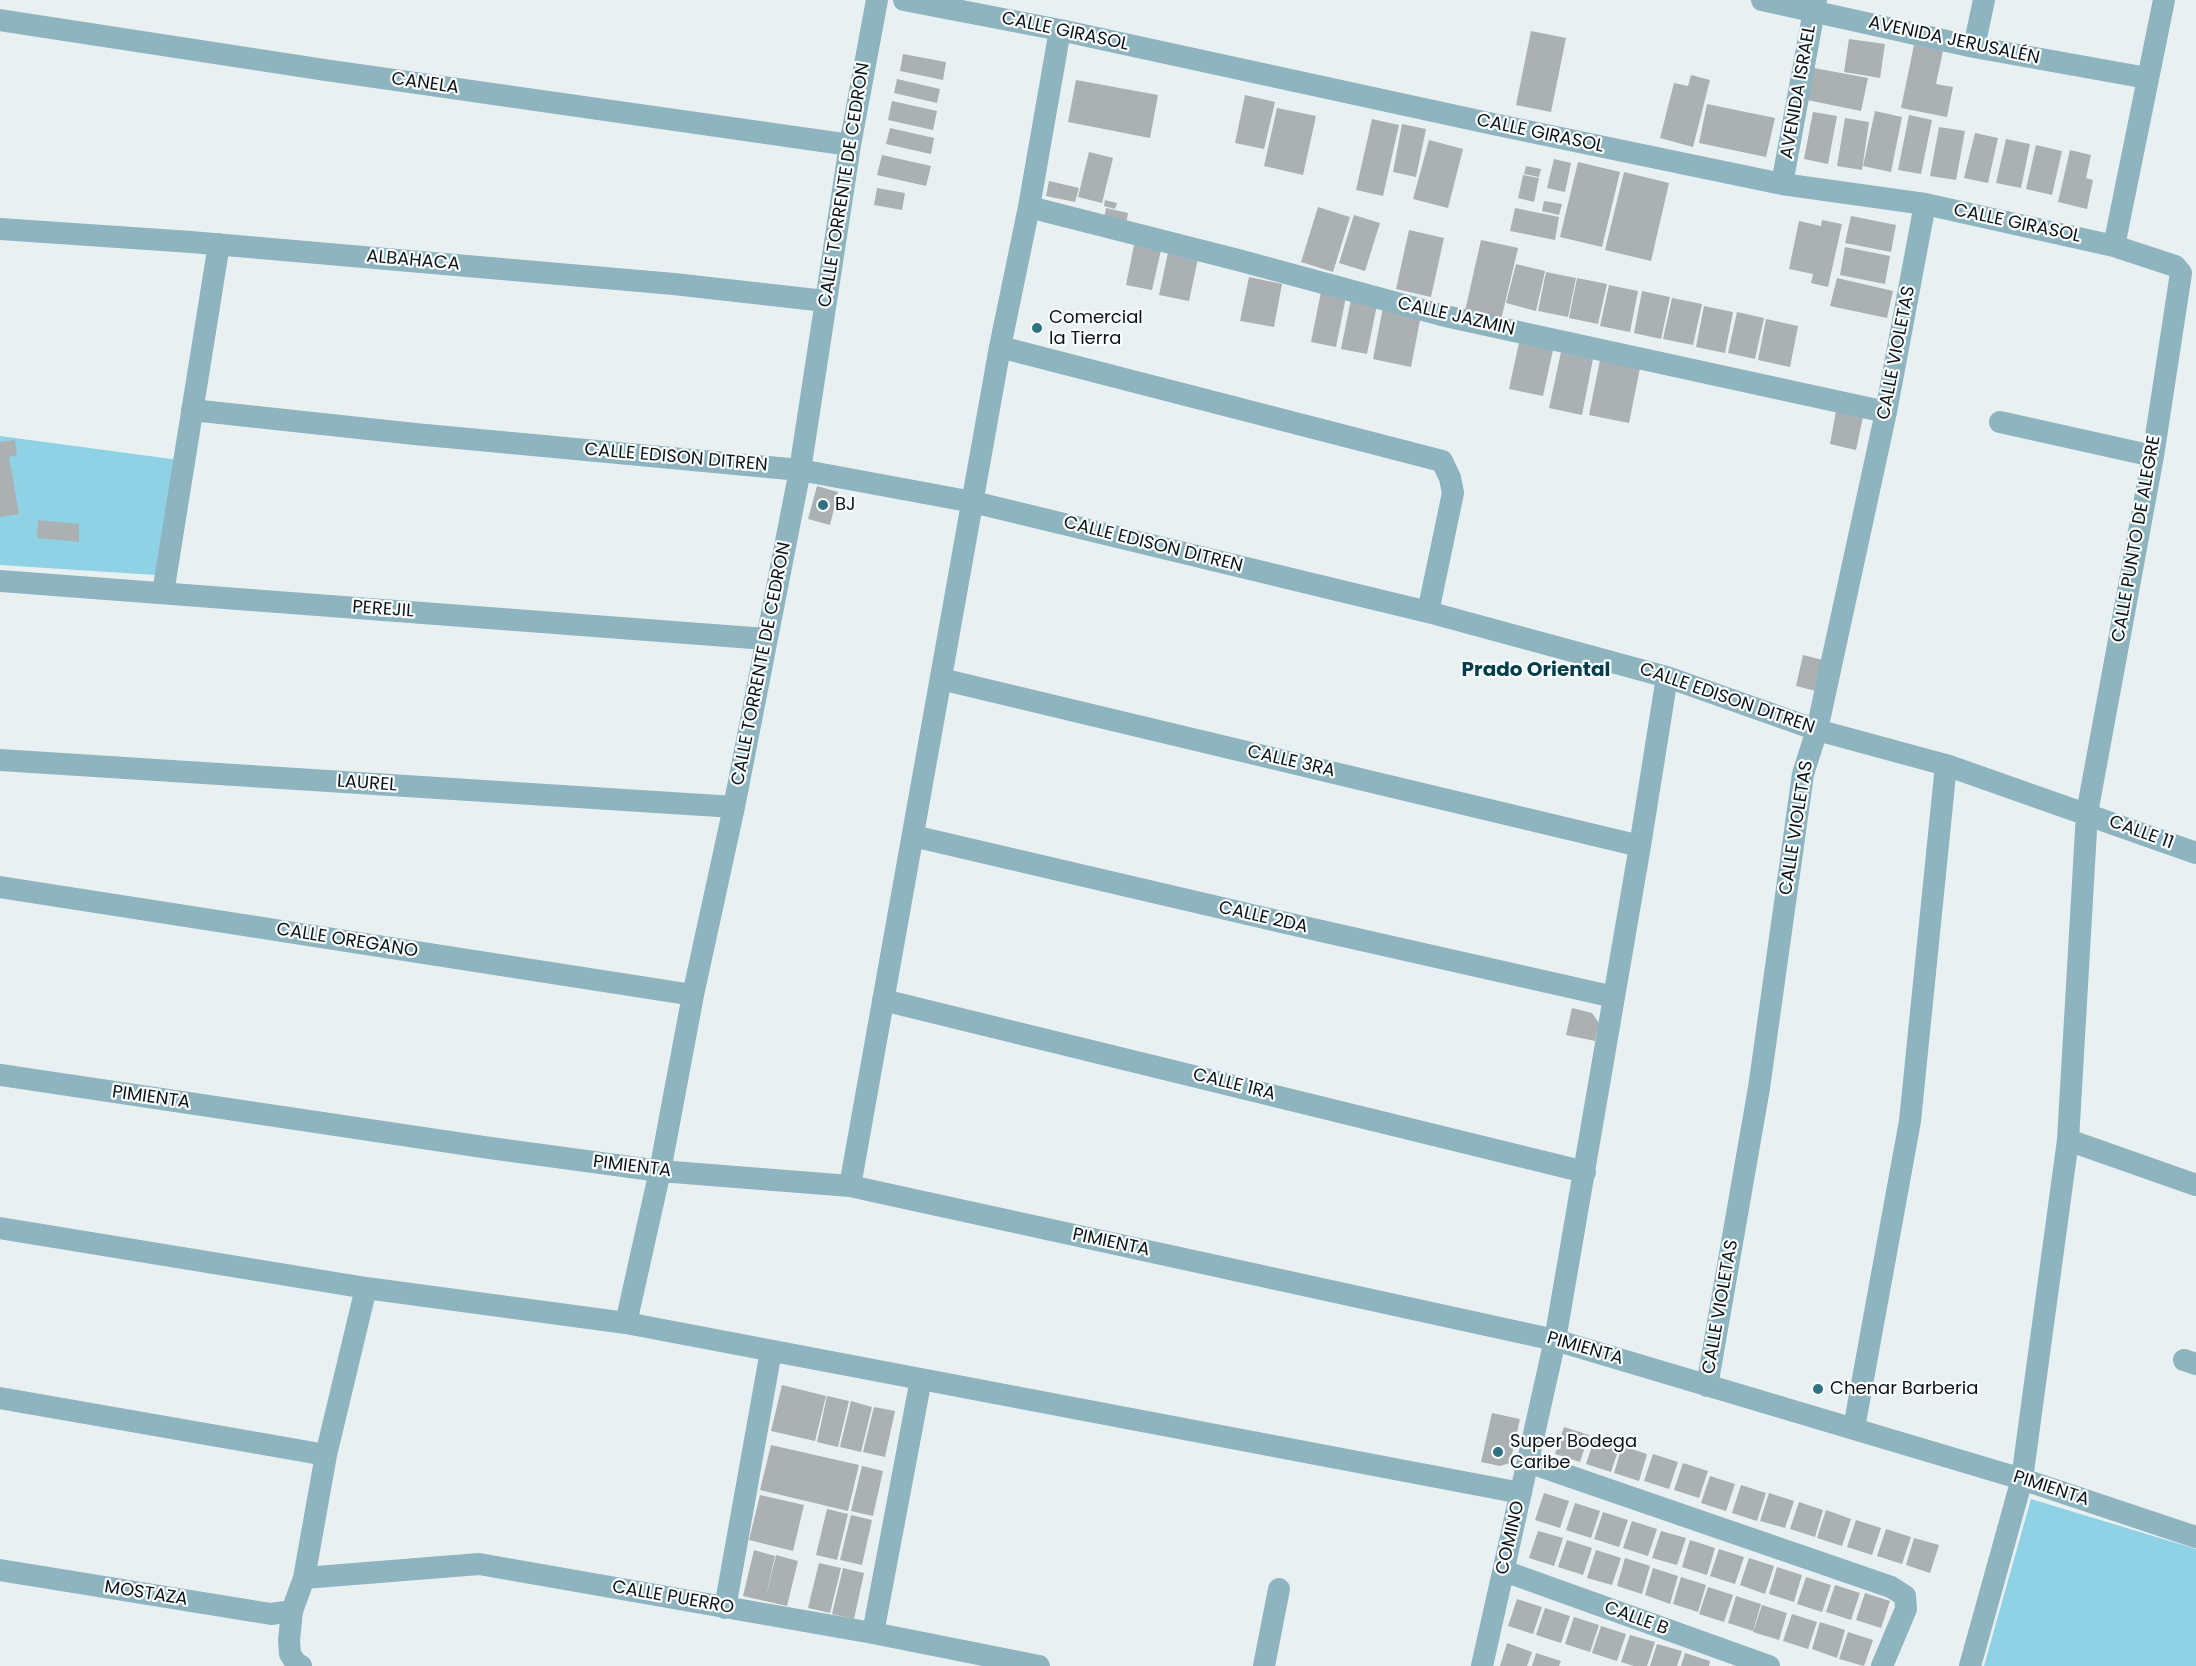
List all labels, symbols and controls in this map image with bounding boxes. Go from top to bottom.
street label: CALLE GIRASOL [999,8,1131,56]
street label: AVENIDA JERUSALÉN [1866,12,2042,70]
street label: AVENIDA ISRAEL [1777,23,1821,161]
street label: CALLE TORRENTE DE CEDRON [815,61,875,309]
street label: CANELA [390,69,460,99]
street label: CALLE GIRASOL [1474,110,1606,158]
street label: CALLE GIRASOL [1951,200,2083,248]
street label: ALBAHACA [365,246,461,276]
street label: CALLE VIOLETAS [1873,284,1921,422]
street label: CALLE JAZMIN [1395,293,1517,341]
place label: Comercial la Tierra [1049,307,1143,350]
marker: Comercial la Tierra [1030,321,1044,335]
street label: CALLE PUNTO DE ALEGRE [2108,434,2166,644]
street label: CALLE EDISON DITREN [583,439,769,477]
place label: BJ [835,494,856,516]
marker: BJ [816,498,830,512]
street label: CALLE EDISON DITREN [1061,512,1245,578]
street label: CALLE TORRENTE DE CEDRON [728,540,796,788]
street label: PEREJIL [352,597,414,623]
district label: Prado Oriental [1462,659,1610,683]
street label: CALLE EDISON DITREN [1637,659,1817,739]
street label: CALLE 3RA [1245,741,1337,783]
street label: CALLE VIOLETAS [1776,759,1818,897]
street label: LAUREL [336,771,398,797]
street label: CALLE 11 [2106,811,2176,855]
street label: CALLE 2DA [1216,897,1310,939]
street label: CALLE OREGANO [275,919,419,963]
street label: CALLE 1RA [1190,1064,1278,1106]
street label: PIMIENTA [111,1082,191,1114]
street label: PIMIENTA [592,1151,672,1183]
street label: PIMIENTA [1070,1224,1152,1262]
street label: CALLE VIOLETAS [1699,1238,1743,1376]
street label: PIMIENTA [1544,1328,1626,1370]
place label: Chenar Barberia [1830,1378,1978,1400]
marker: Chenar Barberia [1811,1382,1825,1396]
place label: Super Bodega Caribe [1510,1431,1637,1474]
marker: Super Bodega Caribe [1491,1445,1505,1459]
street label: PIMIENTA [2010,1467,2092,1511]
street label: COMINO [1492,1499,1530,1577]
street label: MOSTAZA [103,1577,189,1611]
street label: CALLE PUERRO [610,1577,736,1619]
street label: CALLE B [1601,1597,1671,1641]

